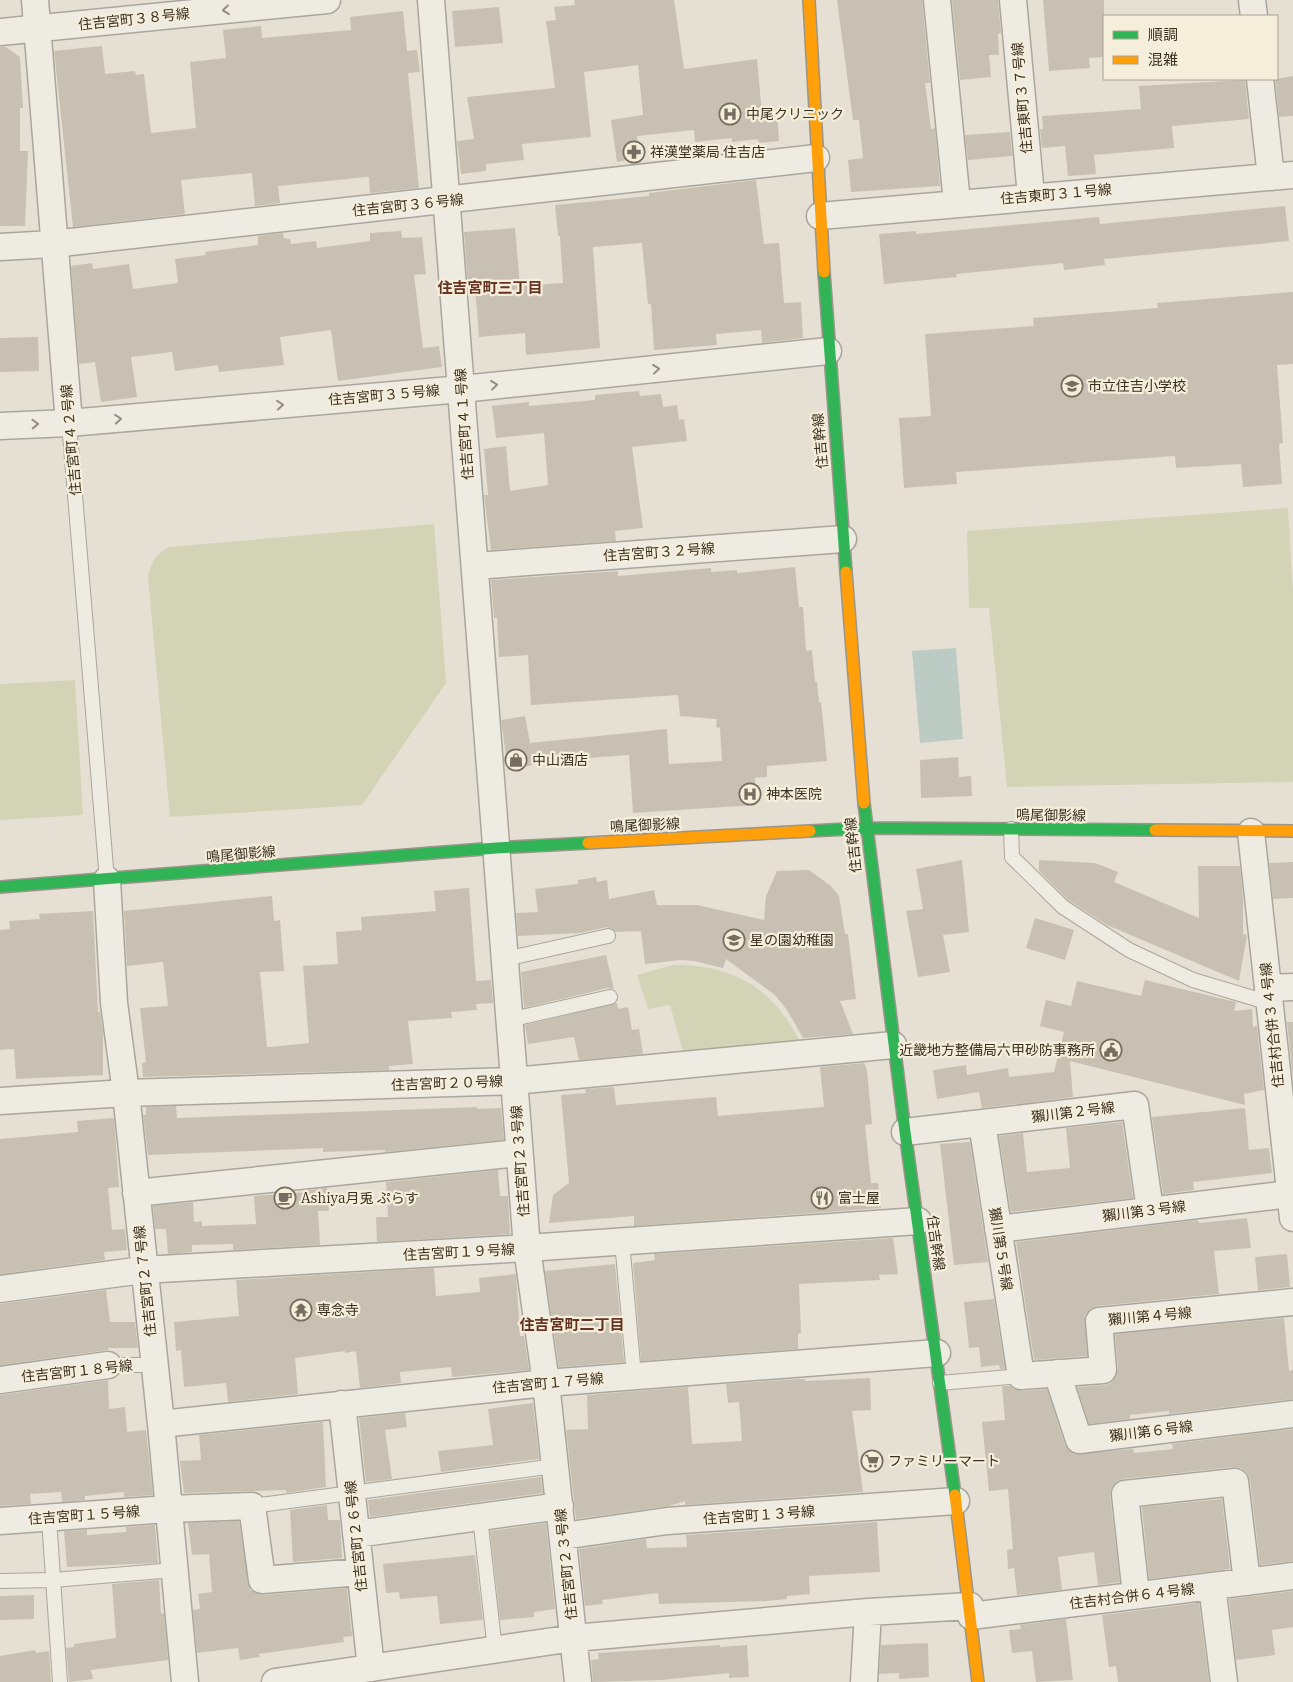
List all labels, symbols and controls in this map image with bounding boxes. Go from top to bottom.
street label: 住吉宮町３８号線 [77,4,191,34]
one-way arrow [222,4,230,15]
legend [1103,15,1278,80]
text: 順調 [1148,25,1178,44]
street label: 住吉東町３７号線 [1008,41,1036,155]
text: 混雑 [1148,50,1178,69]
hospital icon: 中尾クリニック [718,102,742,126]
place label: 中尾クリニック [746,105,844,123]
pharmacy icon: 祥漢堂薬局 住吉店 [622,140,646,164]
place label: 祥漢堂薬局 住吉店 [650,143,765,161]
street label: 住吉東町３１号線 [999,180,1113,208]
street label: 住吉宮町３６号線 [351,190,465,220]
district label: 住吉宮町三丁目 [437,278,543,297]
one-way arrow [652,364,660,375]
street label: 住吉宮町４１号線 [451,368,477,480]
school or university icon: 市立住吉小学校 [1060,374,1084,398]
place label: 市立住吉小学校 [1088,377,1186,395]
one-way arrow [490,380,498,391]
street label: 住吉宮町３５号線 [327,381,441,409]
street label: 住吉宮町４２号線 [57,383,85,497]
one-way arrow [276,399,284,410]
street label: 住吉幹線 [809,412,831,470]
one-way arrow [114,414,122,425]
one-way arrow [31,419,39,430]
street label: 住吉宮町３２号線 [603,539,715,565]
shop icon: 中山酒店 [504,748,528,772]
place label: 中山酒店 [532,751,588,769]
hospital icon: 神本医院 [738,782,762,806]
place label: 神本医院 [766,785,822,803]
street label: 鳴尾御影線 [1016,805,1086,825]
street label: 鳴尾御影線 [610,814,680,836]
street label: 住吉幹線 [841,816,865,874]
street label: 鳴尾御影線 [205,842,277,866]
school or university icon: 星の園幼稚園 [722,928,746,952]
place label: 星の園幼稚園 [750,931,834,949]
street label: 住吉村合併３４号線 [1256,961,1288,1089]
public building icon: 近畿地方整備局六甲砂防事務所 [1099,1038,1123,1062]
place label: 近畿地方整備局六甲砂防事務所 [899,1041,1095,1059]
street label: 住吉宮町２０号線 [391,1072,503,1094]
street label: 獺川第２号線 [1030,1098,1116,1126]
street label: 住吉宮町２３号線 [507,1105,533,1217]
cafe icon: Ashiya月兎 ぷらす [273,1186,297,1210]
restaurant icon: 富士屋 [810,1186,834,1210]
place label: Ashiya月兎 ぷらす [301,1189,419,1207]
place label: 富士屋 [838,1189,880,1207]
street label: 獺川第３号線 [1101,1197,1187,1225]
street label: 獺川第５号線 [986,1206,1016,1292]
street label: 住吉幹線 [923,1214,949,1272]
street label: 住吉宮町２７号線 [130,1224,160,1338]
street label: 住吉宮町１９号線 [403,1240,515,1264]
temple icon: 専念寺 [289,1298,313,1322]
place label: 専念寺 [317,1301,359,1319]
street label: 獺川第４号線 [1107,1303,1193,1329]
district label: 住吉宮町二丁目 [519,1315,625,1334]
street label: 住吉宮町１８号線 [20,1356,134,1386]
street label: 住吉宮町１７号線 [491,1369,605,1397]
street label: 獺川第６号線 [1108,1417,1194,1445]
supermarket icon: ファミリーマート [860,1449,884,1473]
place label: ファミリーマート [888,1452,1000,1470]
street label: 住吉宮町２６号線 [341,1479,371,1593]
street label: 住吉宮町１５号線 [28,1502,140,1528]
street label: 住吉宮町１３号線 [703,1502,815,1528]
street label: 住吉宮町２３号線 [551,1507,581,1621]
street label: 住吉村合併６４号線 [1068,1579,1196,1613]

